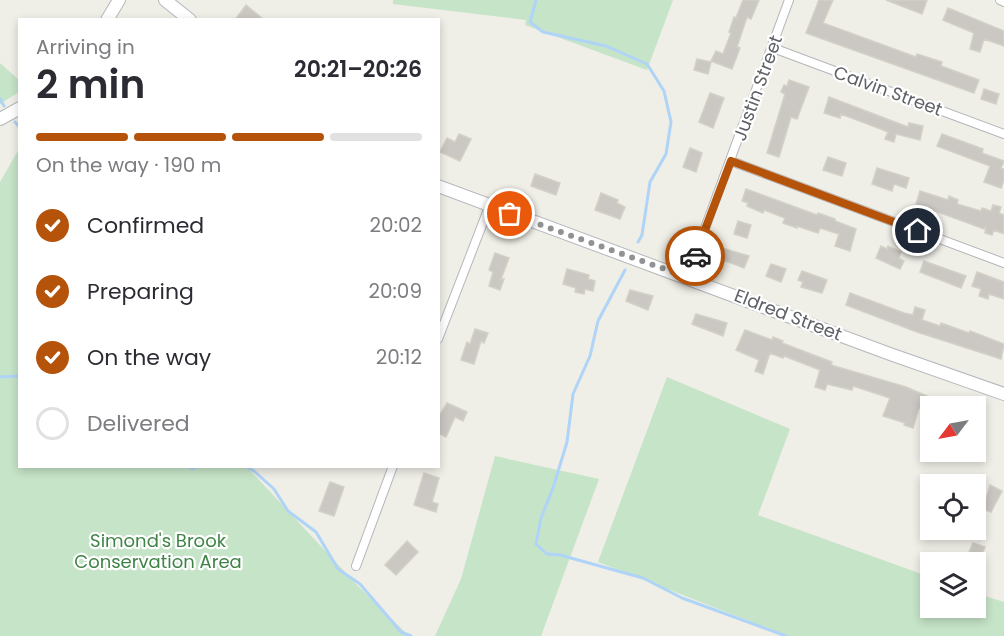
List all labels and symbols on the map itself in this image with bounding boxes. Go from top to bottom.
street label: Justin Street [727,32,788,144]
street label: Calvin Street [830,59,946,122]
pin [484,188,535,239]
pin [892,205,943,256]
courier [665,226,725,286]
street label: Eldred Street [731,283,846,347]
north arrow [920,396,986,462]
park label: Simond's Brook Conservation Area [74,528,242,574]

